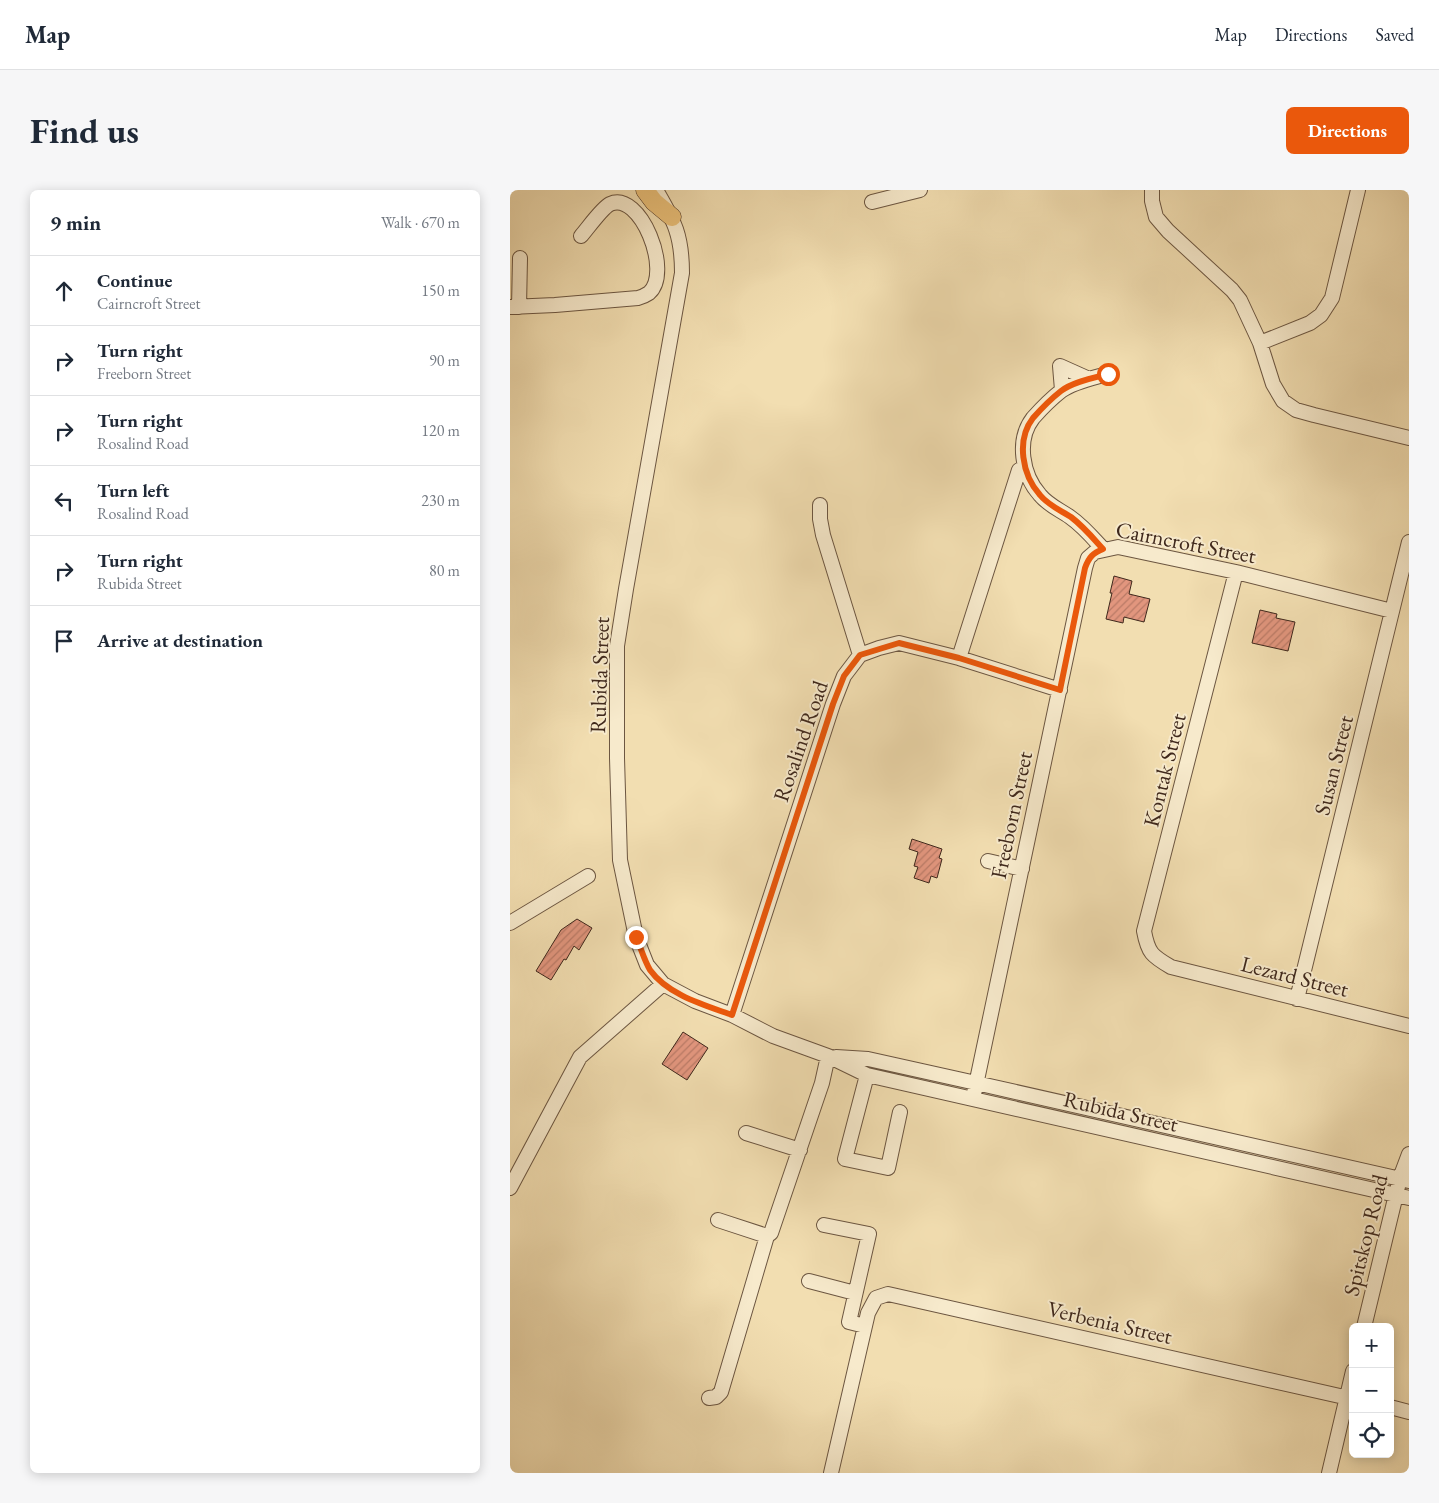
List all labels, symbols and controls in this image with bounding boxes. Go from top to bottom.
text: Map [25,19,70,50]
text: Map [1215,23,1247,46]
text: Directions [1275,23,1347,46]
text: Saved [1375,23,1414,46]
button: Directions [1286,107,1409,154]
text: Find us [30,108,139,153]
text: 9 min [50,209,101,236]
text: Walk · 670 m [381,212,460,233]
text: Continue [97,268,172,293]
icon: ahead [50,277,78,305]
text: 150 m [421,280,460,301]
text: Cairncroft Street [97,293,200,314]
text: Turn right [97,338,183,363]
icon: right [50,347,78,375]
text: 90 m [429,350,460,371]
text: Freeborn Street [97,363,191,384]
route start [1097,363,1120,386]
text: Turn right [97,408,183,433]
icon: right [50,417,78,445]
text: 120 m [421,420,460,441]
text: Rosalind Road [97,433,189,454]
text: Turn left [97,478,169,503]
icon: left [50,487,78,515]
text: 230 m [421,490,460,511]
text: Rosalind Road [97,503,189,524]
street label: Cairncroft Street [1113,515,1259,570]
text: Turn right [97,548,183,573]
icon: right [50,557,78,585]
text: 80 m [429,560,460,581]
text: Rubida Street [97,573,182,594]
street label: Rubida Street [583,616,616,734]
icon: arrive [50,627,78,655]
text: Arrive at destination [97,628,263,653]
street label: Rosalind Road [766,676,835,806]
street label: Kontak Street [1136,710,1193,830]
street label: Susan Street [1307,712,1360,818]
street label: Freeborn Street [984,749,1039,881]
route end [625,926,648,949]
street label: Lezard Street [1238,949,1352,1004]
street label: Rubida Street [1061,1084,1181,1139]
street label: Spitskop Road [1336,1171,1395,1299]
street label: Verbenia Street [1045,1294,1175,1351]
map controls [1349,1323,1394,1458]
button: + [1349,1323,1394,1368]
button: − [1349,1368,1394,1413]
button: locate [1349,1413,1394,1458]

